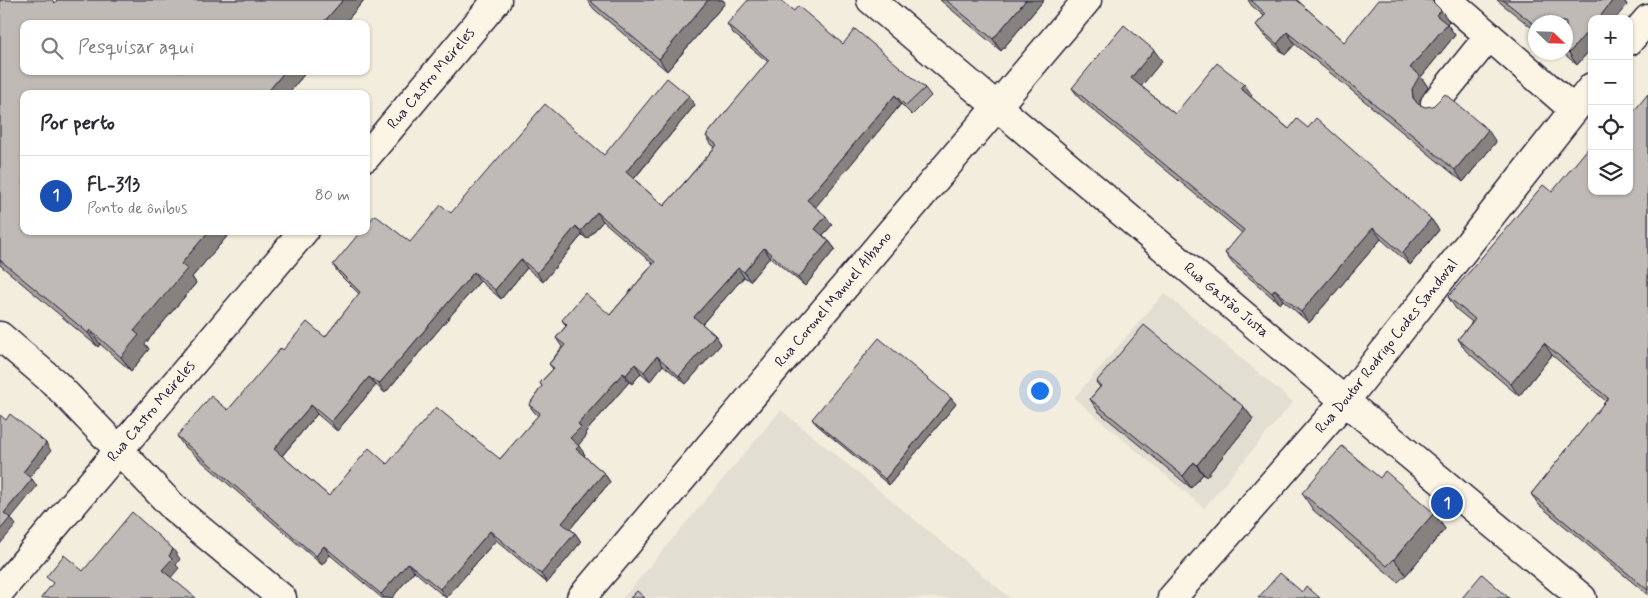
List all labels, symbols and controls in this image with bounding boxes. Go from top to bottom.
north arrow [1528,15,1573,60]
map controls [1588,15,1633,195]
button: + [1588,15,1633,60]
search box [20,20,370,75]
street label: Rua Castro Meireles [383,24,480,134]
icon: search [38,34,66,62]
text: Pesquisar aqui [78,35,194,60]
button: − [1588,60,1633,105]
button: locate [1588,105,1633,150]
text: Por perto [40,109,115,137]
button: layers [1588,150,1633,195]
text: FL-313 [87,173,140,198]
text: 1 [52,185,60,206]
text: 80 m [315,185,350,206]
text: Ponto de ônibus [87,198,187,219]
street label: Rua Coronel Manuel Albano [770,228,897,372]
street label: Rua Doutor Rodrigo Codes Sandoval [1311,255,1463,438]
street label: Rua Gastão Justa [1179,258,1273,342]
street label: Rua Castro Meireles [103,357,200,466]
your location [1027,378,1053,404]
pin: 1 [1431,484,1463,522]

